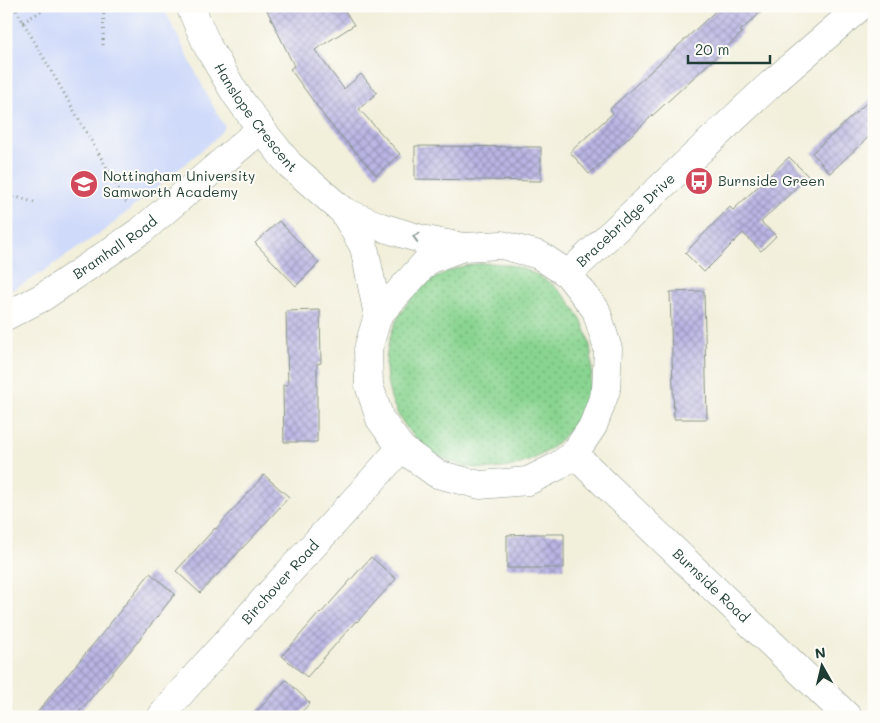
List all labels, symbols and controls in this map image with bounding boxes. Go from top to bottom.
scale bar [688,32,770,64]
text: 20 m [695,39,729,59]
street label: Hanslope Crescent [210,59,301,176]
place label: Nottingham University Samworth Academy [103,166,255,201]
bus stop icon: Burnside Green [684,166,714,196]
school or university icon: Nottingham University Samworth Academy [69,169,99,199]
street label: Bracebridge Drive [572,169,679,271]
place label: Burnside Green [718,171,825,190]
street label: Bramhall Road [69,211,161,283]
one-way arrow [411,232,420,243]
street label: Birchover Road [237,536,323,628]
street label: Burnside Road [669,544,754,627]
north arrow [798,640,848,690]
text: N [814,642,827,663]

